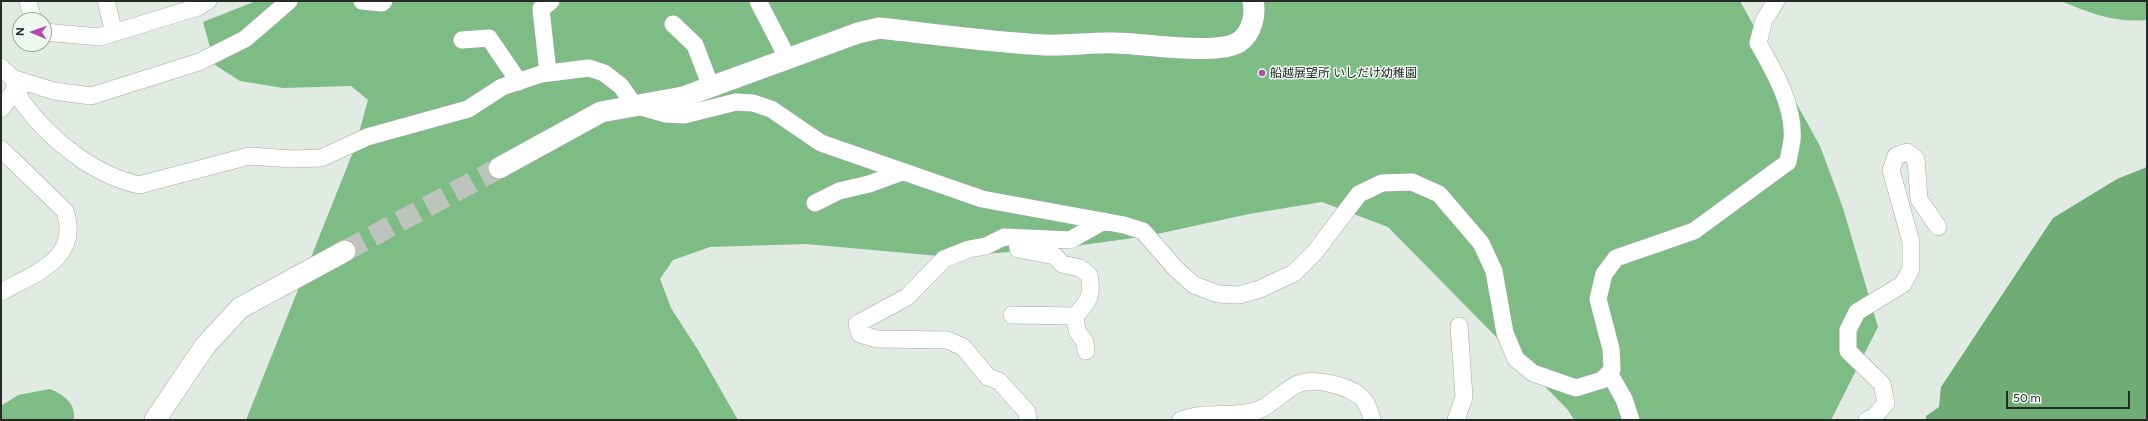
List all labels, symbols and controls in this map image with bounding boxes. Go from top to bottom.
north arrow [12,12,52,52]
text: N [14,27,27,36]
place label: 船越展望所 いしだけ幼稚園 [1270,66,1417,80]
marker: 船越展望所 いしだけ幼稚園 [1257,68,1267,78]
scale bar [2008,383,2132,409]
text: 50 m [2013,391,2041,405]

